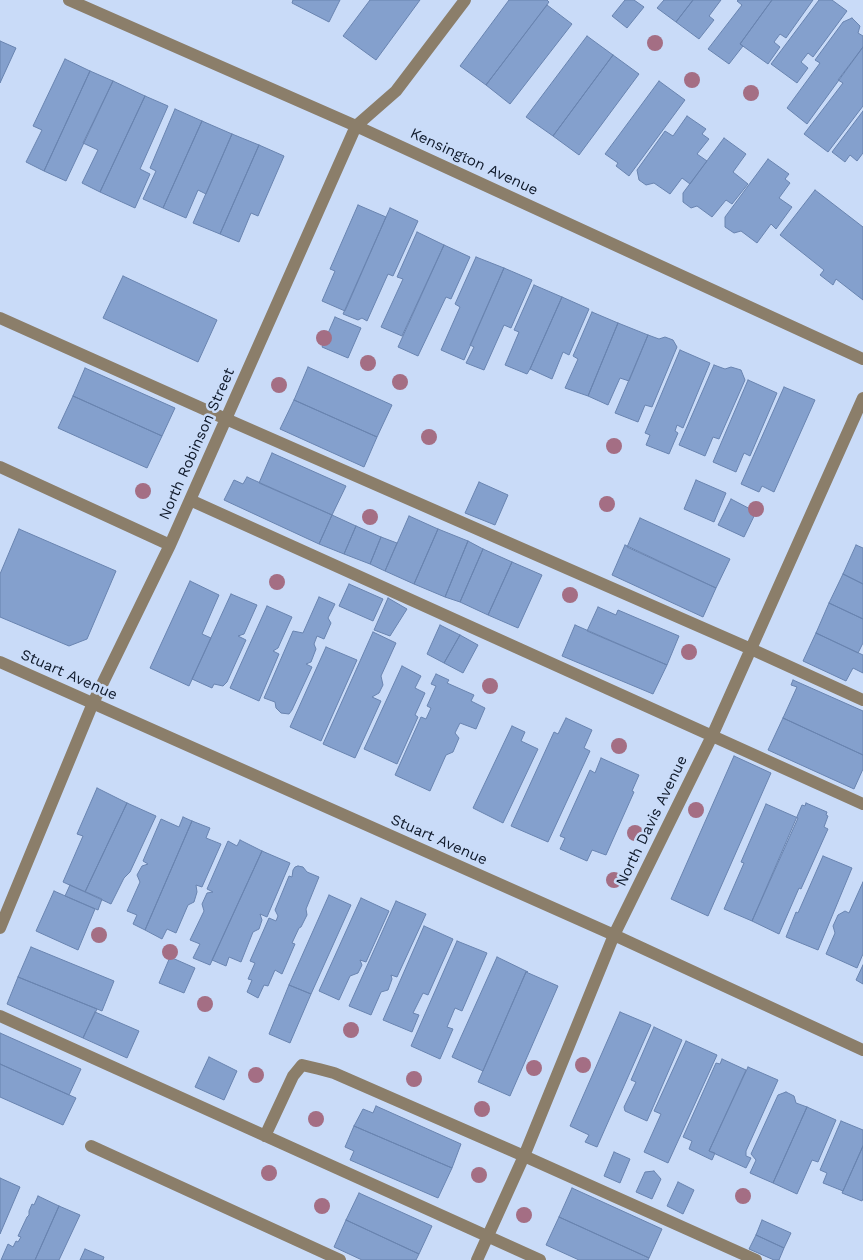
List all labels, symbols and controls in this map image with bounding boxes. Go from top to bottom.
street label: Kensington Avenue [407,124,541,200]
street label: North Robinson Street [155,365,239,523]
street label: Stuart Avenue [18,646,120,704]
street label: North Davis Avenue [613,753,691,889]
street label: Stuart Avenue [388,811,490,869]

